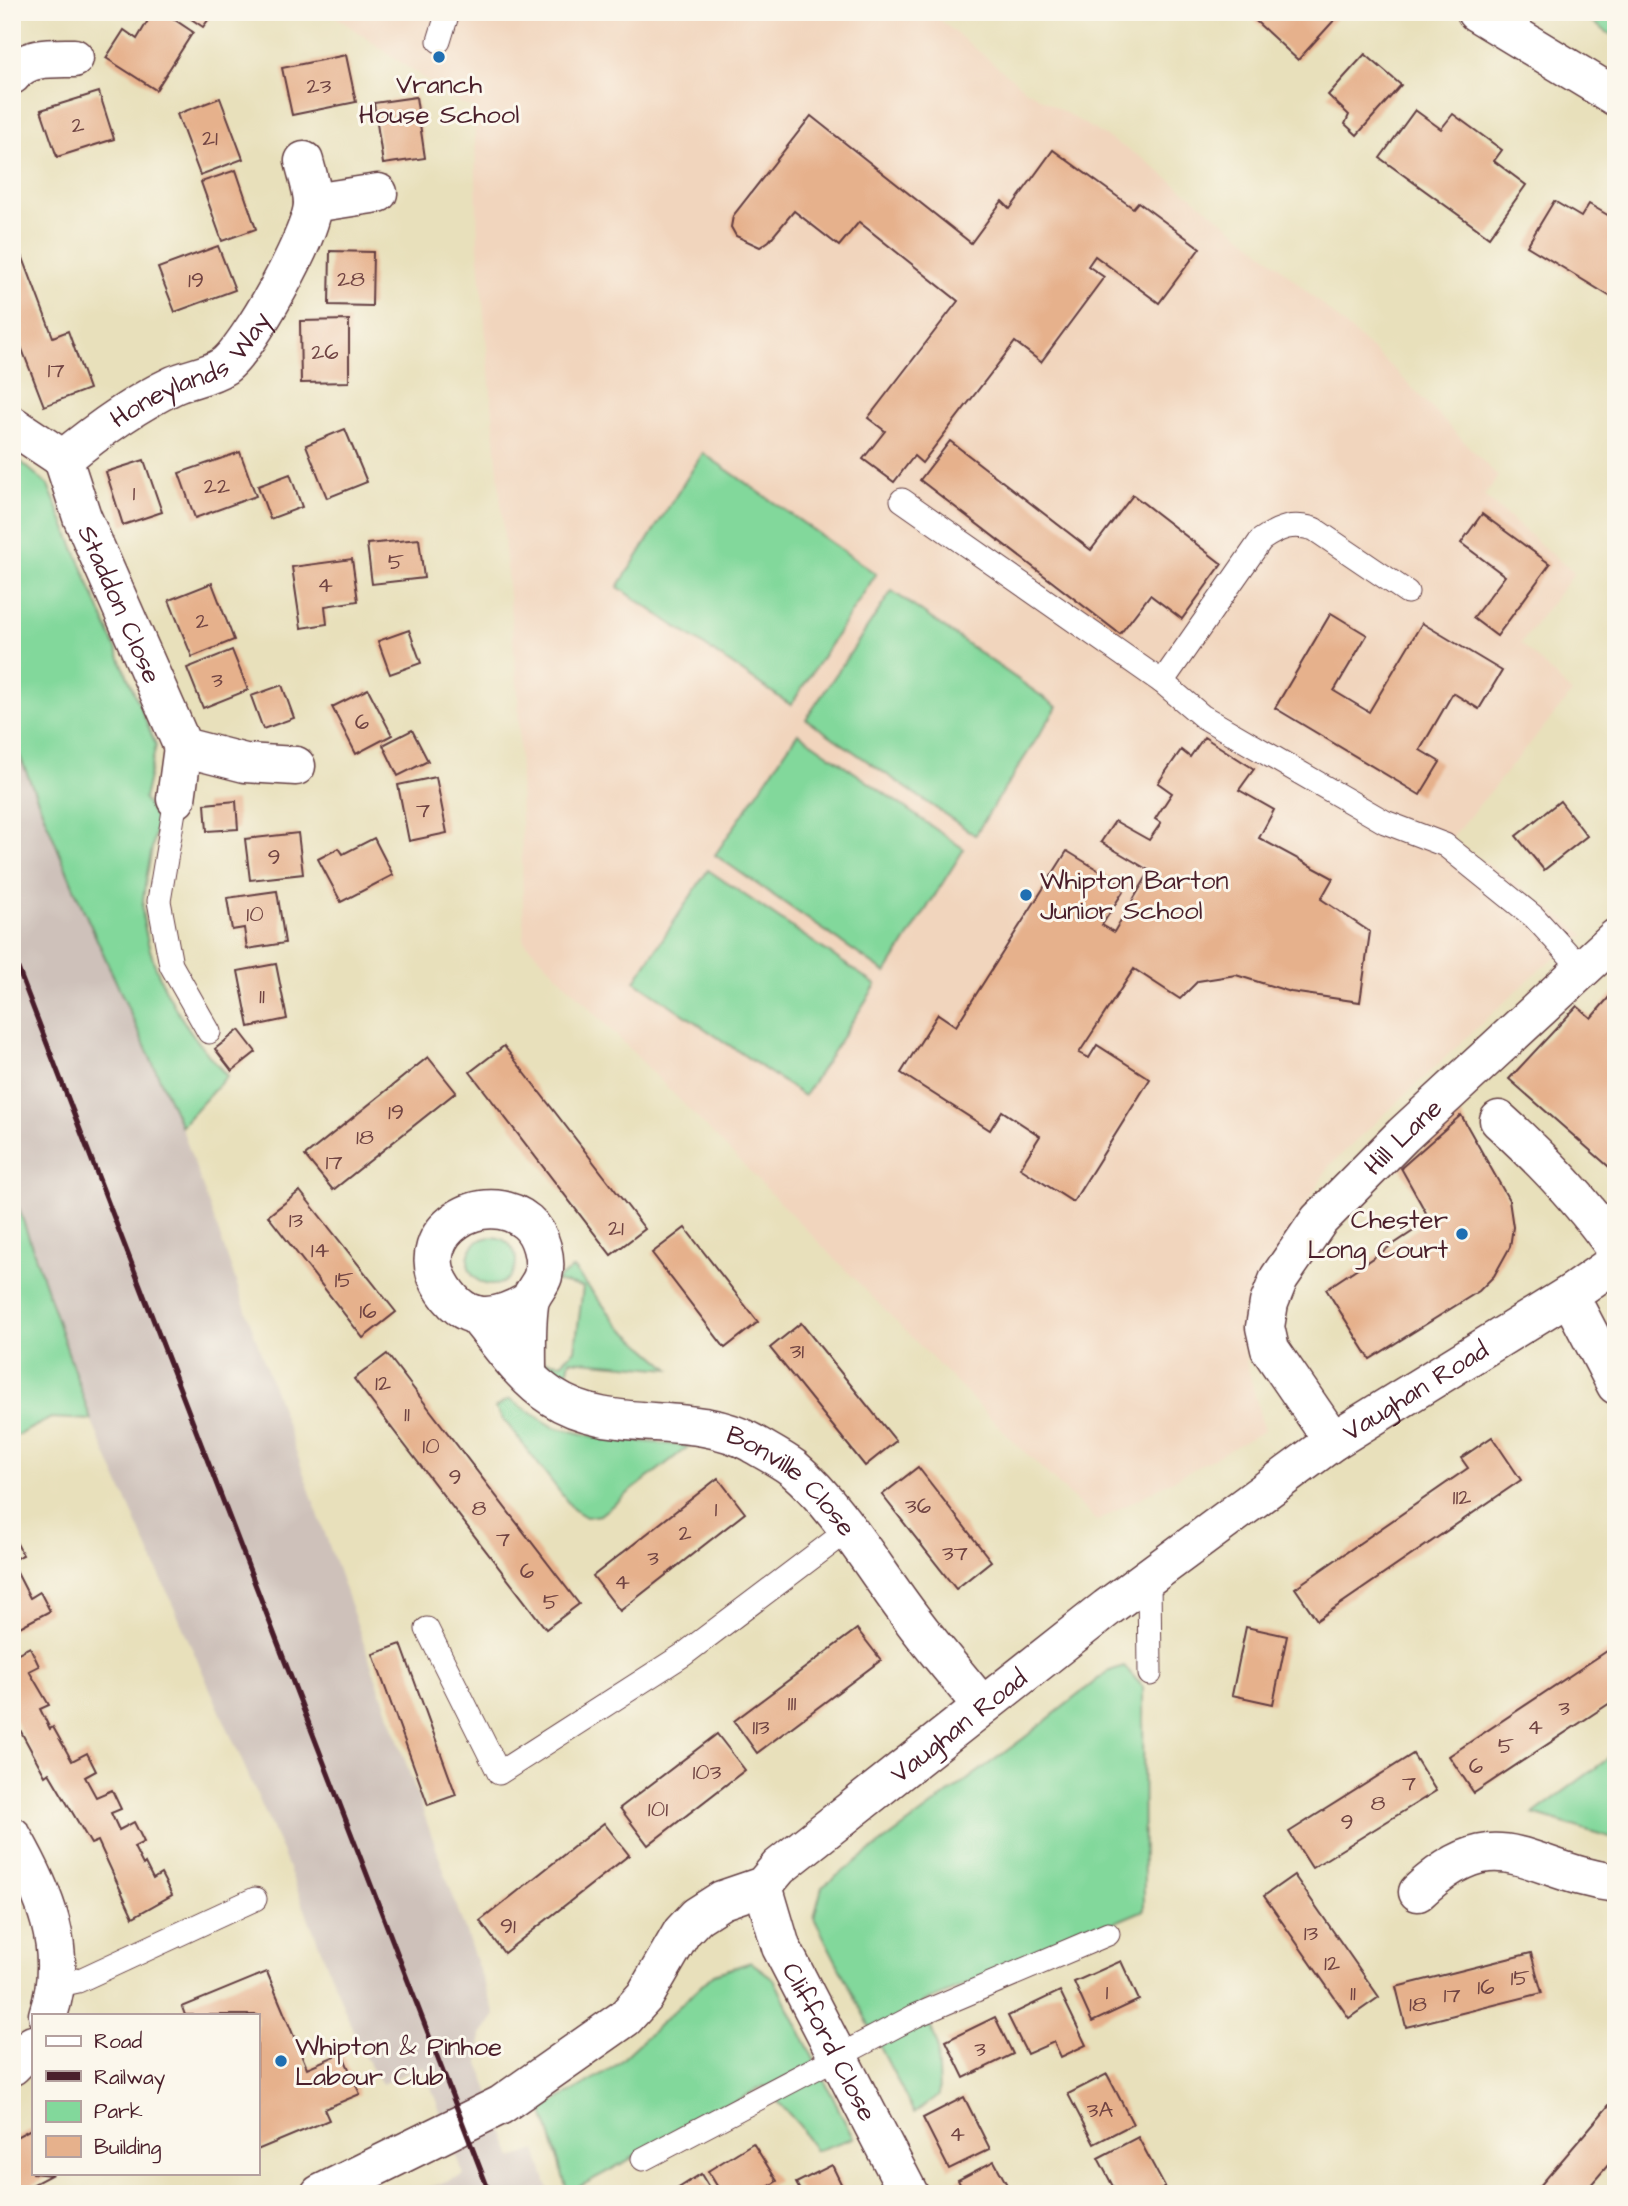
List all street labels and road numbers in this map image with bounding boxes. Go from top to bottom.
street label: Honeylands Way [103,305,281,437]
street label: Staddon Close [69,520,170,689]
street label: Hill Lane [1356,1091,1450,1184]
street label: Vaughan Road [1336,1332,1495,1450]
street label: Bonville Close [721,1417,864,1544]
street label: Vaughan Road [883,1661,1035,1792]
street label: Clifford Close [773,1956,885,2128]

